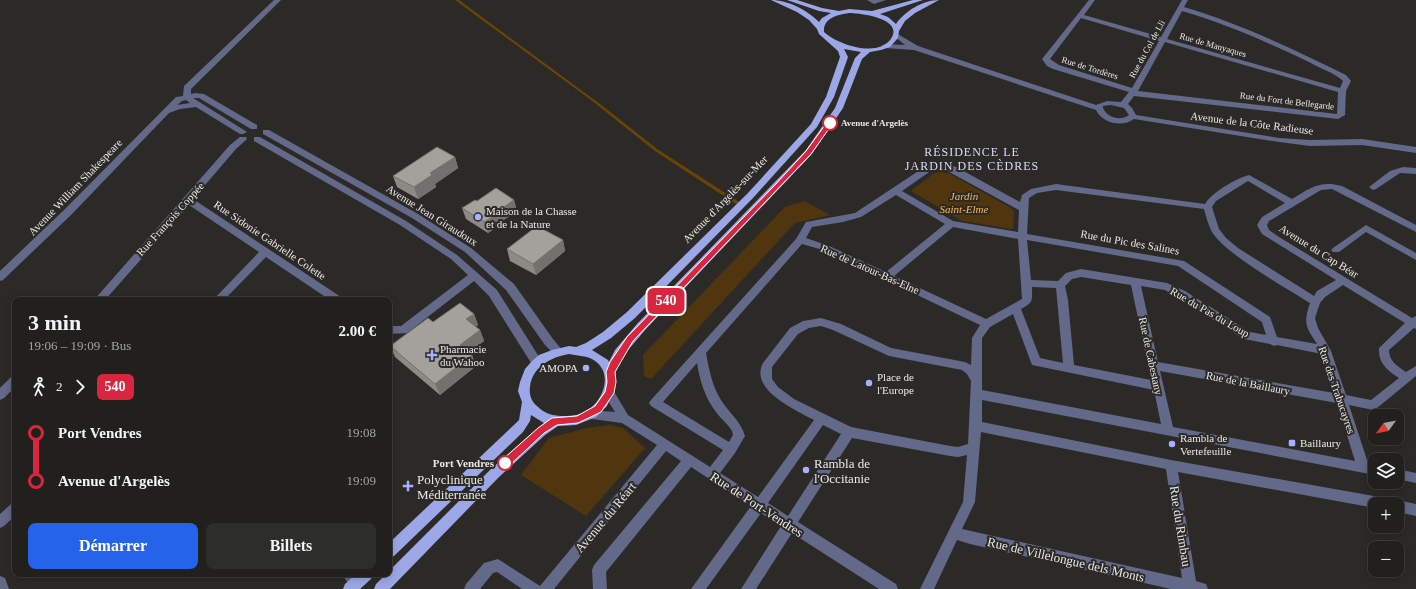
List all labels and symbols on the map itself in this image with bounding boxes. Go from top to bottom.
street label: Rue du Col de Lli [1127,18,1167,80]
street label: Rue de Manyaques [1178,31,1248,59]
street label: Rue de Tordères [1060,55,1120,82]
street label: Rue du Fort de Bellegarde [1239,90,1335,112]
street label: Avenue de la Côte Radieuse [1190,110,1314,137]
marker: Avenue d'Argelès [822,115,838,131]
place label: Avenue d'Argelès [841,118,909,128]
street label: Avenue William Shakespeare [26,136,124,238]
district label: RÉSIDENCE LE JARDIN DES CÈDRES [905,145,1039,173]
street label: Avenue d'Argelès-sur-Mer [680,153,770,245]
street label: Rue François Coppée [134,180,206,258]
street label: Avenue Jean Giraudoux [384,182,480,248]
park label: Jardin Saint-Elme [940,190,989,215]
street label: Rue Sidonie Gabrielle Colette [212,198,328,282]
place label: Maison de la Chasse et de la Nature [486,205,577,230]
marker: Maison de la Chasse et de la Nature [473,212,483,222]
street label: Avenue du Cap Béar [1277,222,1361,280]
street label: Rue du Pic des Salines [1080,227,1180,257]
street label: Rue de Latour-Bas-Elne [819,242,921,296]
street label: Rue du Pas du Loup [1168,284,1252,340]
line badge: 540 [643,288,689,314]
street label: Rue de Cabestany [1137,316,1165,397]
place label: Pharmacie du Wahoo [440,343,487,368]
street label: Rue des Trabucayres [1316,345,1358,435]
marker: Pharmacie du Wahoo [427,350,437,360]
place label: AMOPA [539,362,578,374]
marker: AMOPA [581,363,591,373]
street label: Rue de la Baillaury [1205,369,1291,397]
place label: Place de l'Europe [877,371,914,396]
marker: Place de l'Europe [864,378,874,388]
north arrow [1368,409,1404,445]
place label: Rambla de Vertefeuille [1180,432,1231,457]
place label: Baillaury [1300,437,1341,449]
marker: Baillaury [1287,438,1297,448]
marker: Rambla de Vertefeuille [1167,439,1177,449]
marker: Port Vendres [497,455,513,471]
place label: Rambla de l'Occitanie [814,456,870,486]
place label: Port Vendres [433,457,495,469]
marker: Rambla de l'Occitanie [801,465,811,475]
street label: Rue de Port-Vendres [708,469,806,540]
place label: Polyclinique Méditerranée [417,472,487,502]
street label: Avenue du Réart [572,479,639,556]
marker: Polyclinique Méditerranée [402,480,414,492]
street label: Rue du Rimbau [1167,485,1194,568]
street label: Rue de Villelongue dels Monts [986,534,1146,585]

